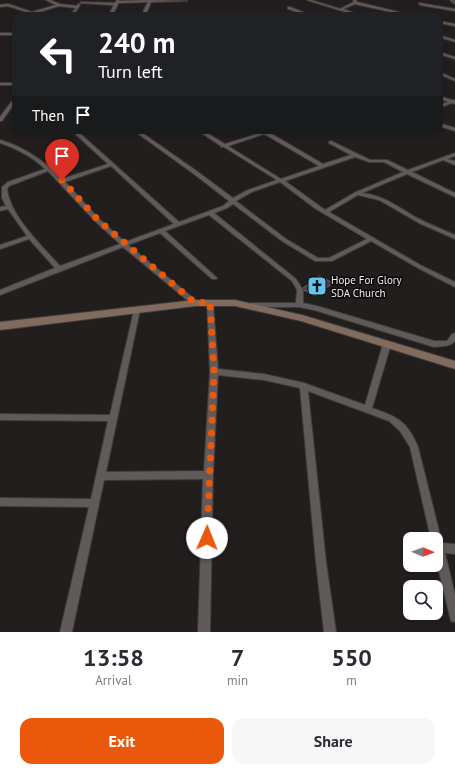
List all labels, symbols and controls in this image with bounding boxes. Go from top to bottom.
text: 240 m [98,24,175,61]
icon: left [32,28,84,80]
text: Turn left [98,60,163,83]
icon: arrive [72,104,94,126]
text: Then [32,106,64,125]
pin [45,139,79,180]
icon: arrive [51,145,73,167]
place label: Hope For Glory SDA Church [331,273,403,300]
church icon: Hope For Glory SDA Church [306,275,328,297]
position arrow [186,517,228,559]
north arrow [403,532,443,572]
map controls [403,532,443,620]
button: search [403,580,443,620]
text: 13:58 [83,642,144,673]
text: 7 [231,642,244,673]
text: 550 [331,642,372,673]
text: Arrival [95,672,132,689]
text: min [227,672,248,689]
text: m [346,672,357,689]
button: Exit [20,718,224,764]
button: Share [232,718,435,764]

